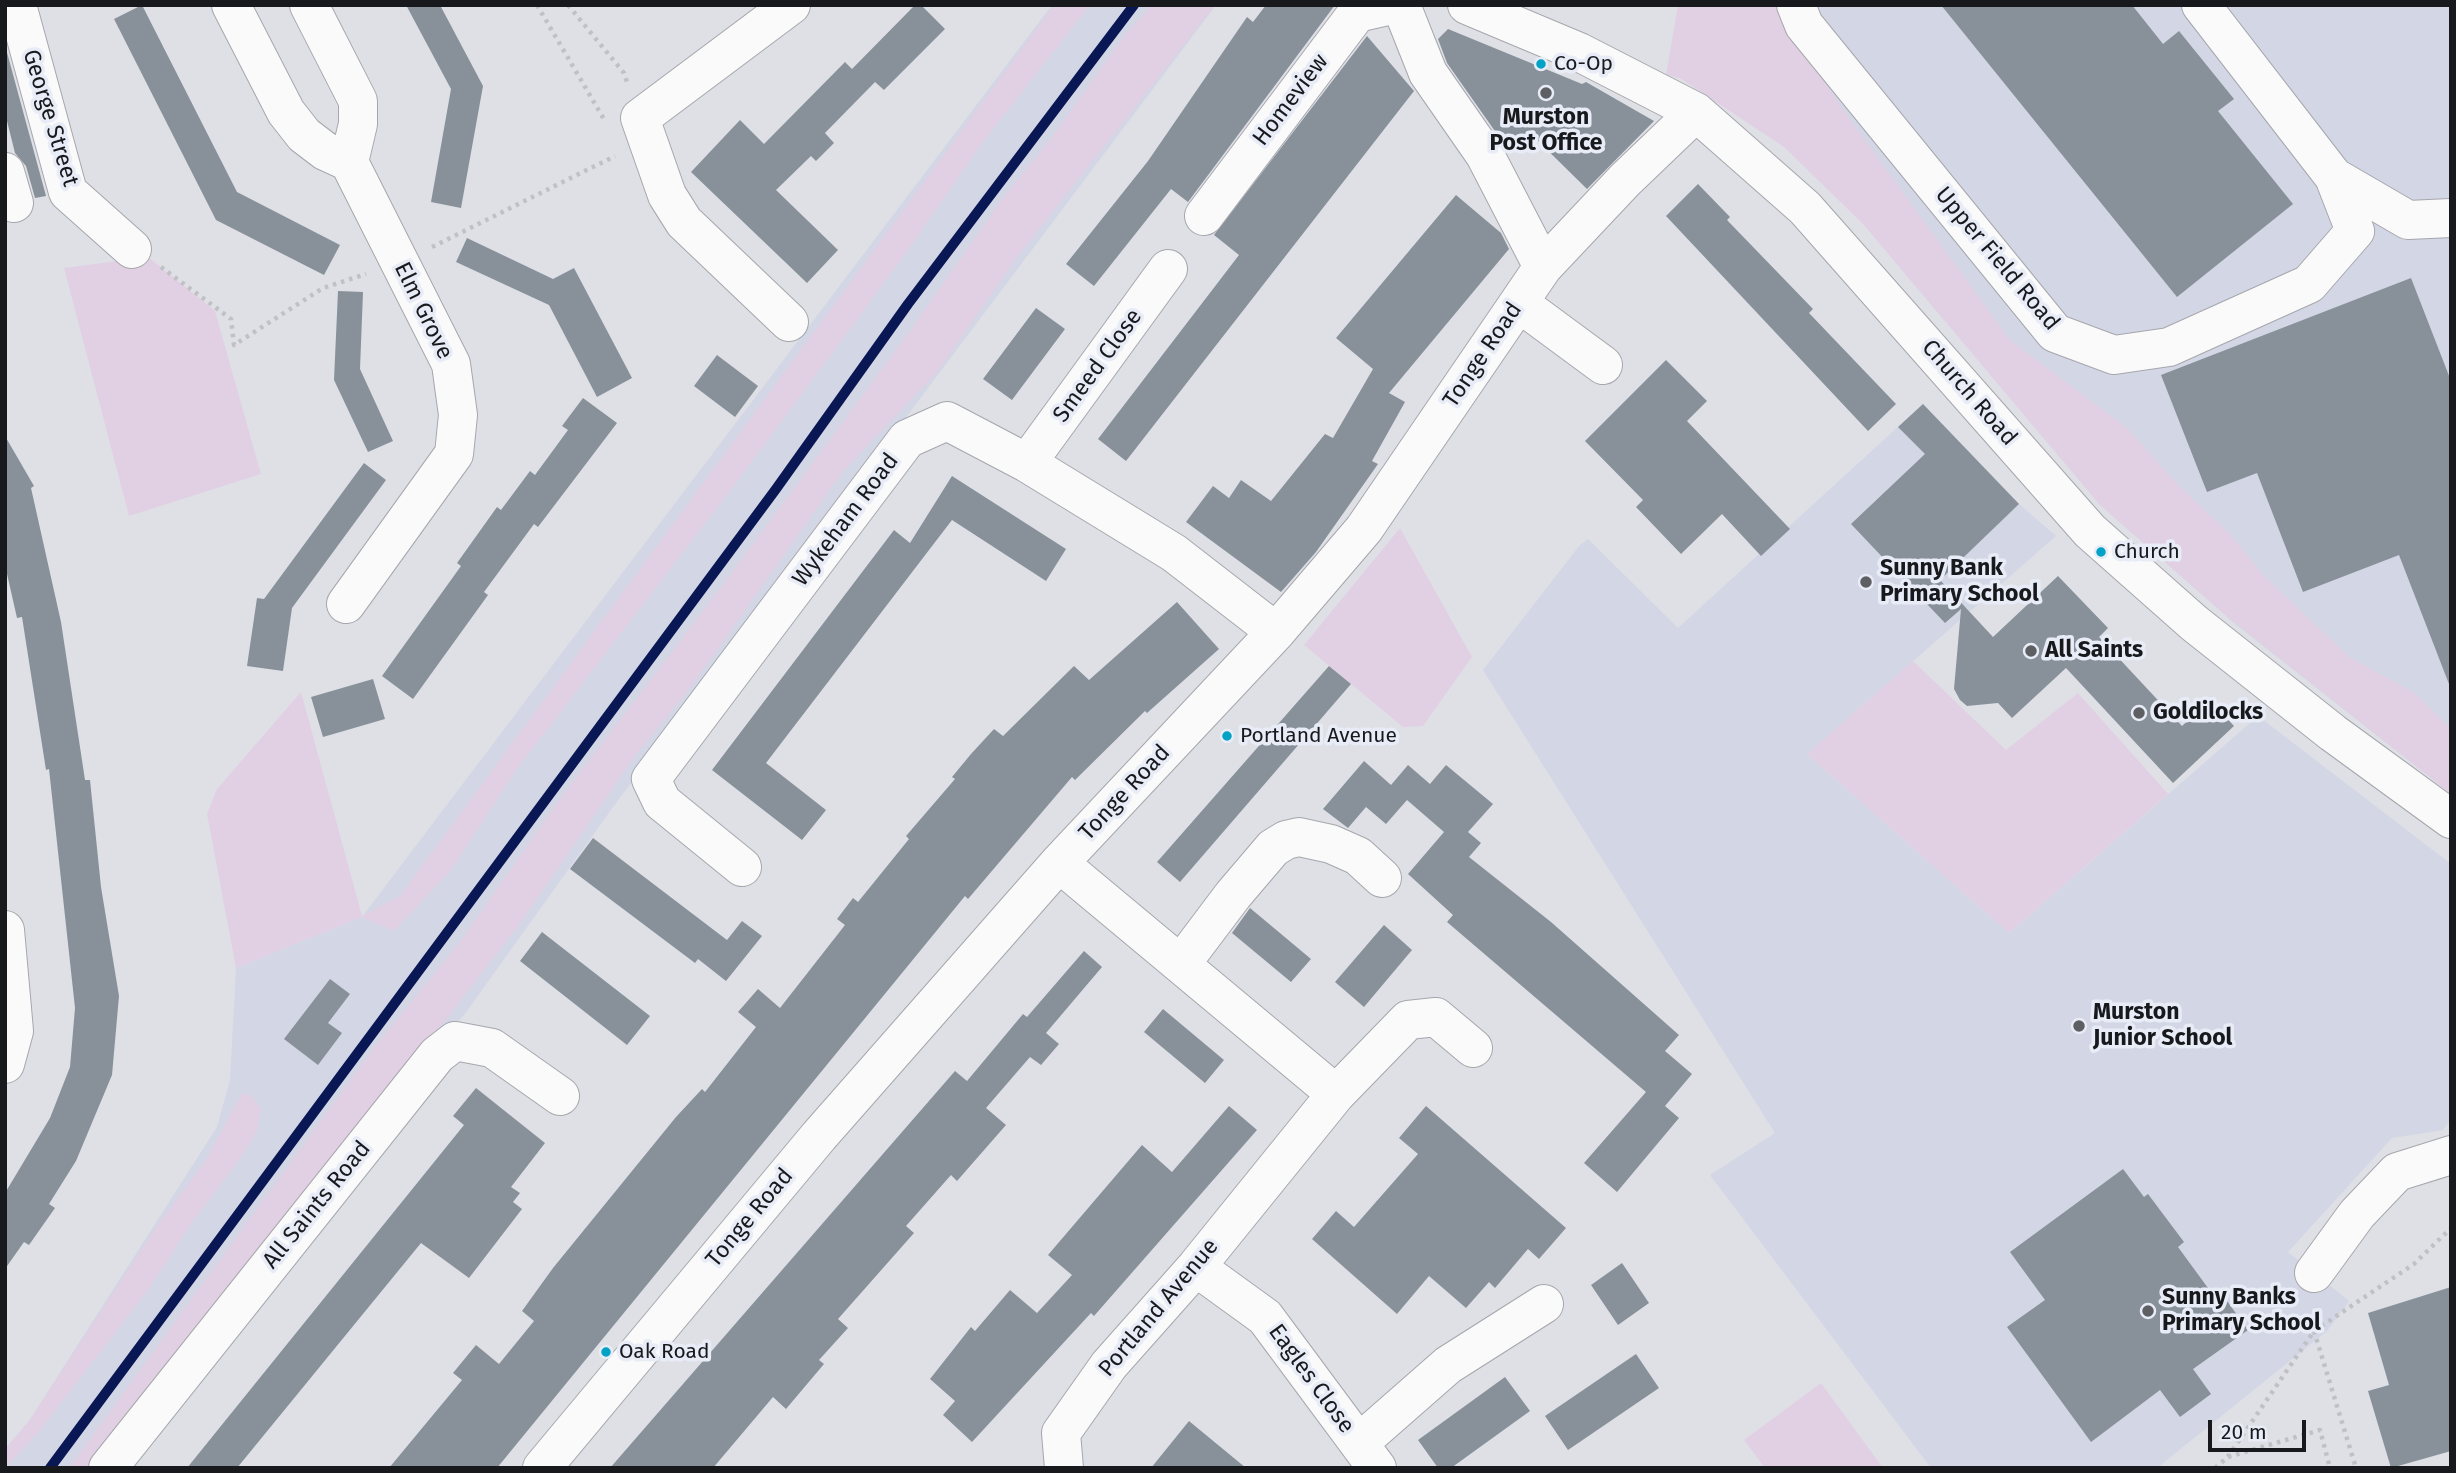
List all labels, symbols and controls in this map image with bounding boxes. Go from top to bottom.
street label: George Street [16,46,84,190]
street label: Homeview [1247,49,1335,151]
place label: Co-Op [1554,51,1613,77]
marker: Co-Op [1534,57,1548,71]
marker: Murston Post Office [1538,85,1554,101]
place label: Murston Post Office [1489,104,1603,158]
street label: Upper Field Road [1929,182,2065,336]
street label: Elm Grove [388,258,458,364]
street label: Tonge Road [1438,297,1528,413]
street label: Smeed Close [1048,304,1148,428]
street label: Church Road [1916,334,2022,452]
street label: Wykeham Road [787,448,905,592]
place label: Church [2114,539,2180,565]
marker: Church [2094,545,2108,559]
place label: Sunny Bank Primary School [1880,555,2039,609]
marker: Sunny Bank Primary School [1858,574,1874,590]
place label: All Saints [2045,637,2143,665]
marker: All Saints [2023,643,2039,659]
place label: Goldilocks [2153,699,2263,727]
marker: Goldilocks [2131,705,2147,721]
place label: Portland Avenue [1240,723,1397,749]
marker: Portland Avenue [1220,729,1234,743]
street label: Tonge Road [1074,739,1176,847]
place label: Murston Junior School [2093,999,2232,1053]
marker: Murston Junior School [2071,1018,2087,1034]
street label: All Saints Road [257,1136,377,1274]
street label: Tonge Road [701,1163,799,1273]
street label: Portland Avenue [1093,1233,1225,1383]
place label: Sunny Banks Primary School [2162,1284,2321,1338]
marker: Sunny Banks Primary School [2140,1303,2156,1319]
street label: Eagles Close [1262,1319,1360,1439]
place label: Oak Road [619,1339,709,1365]
marker: Oak Road [599,1345,613,1359]
scale bar [2211,1406,2309,1450]
text: 20 m [2221,1419,2267,1445]

